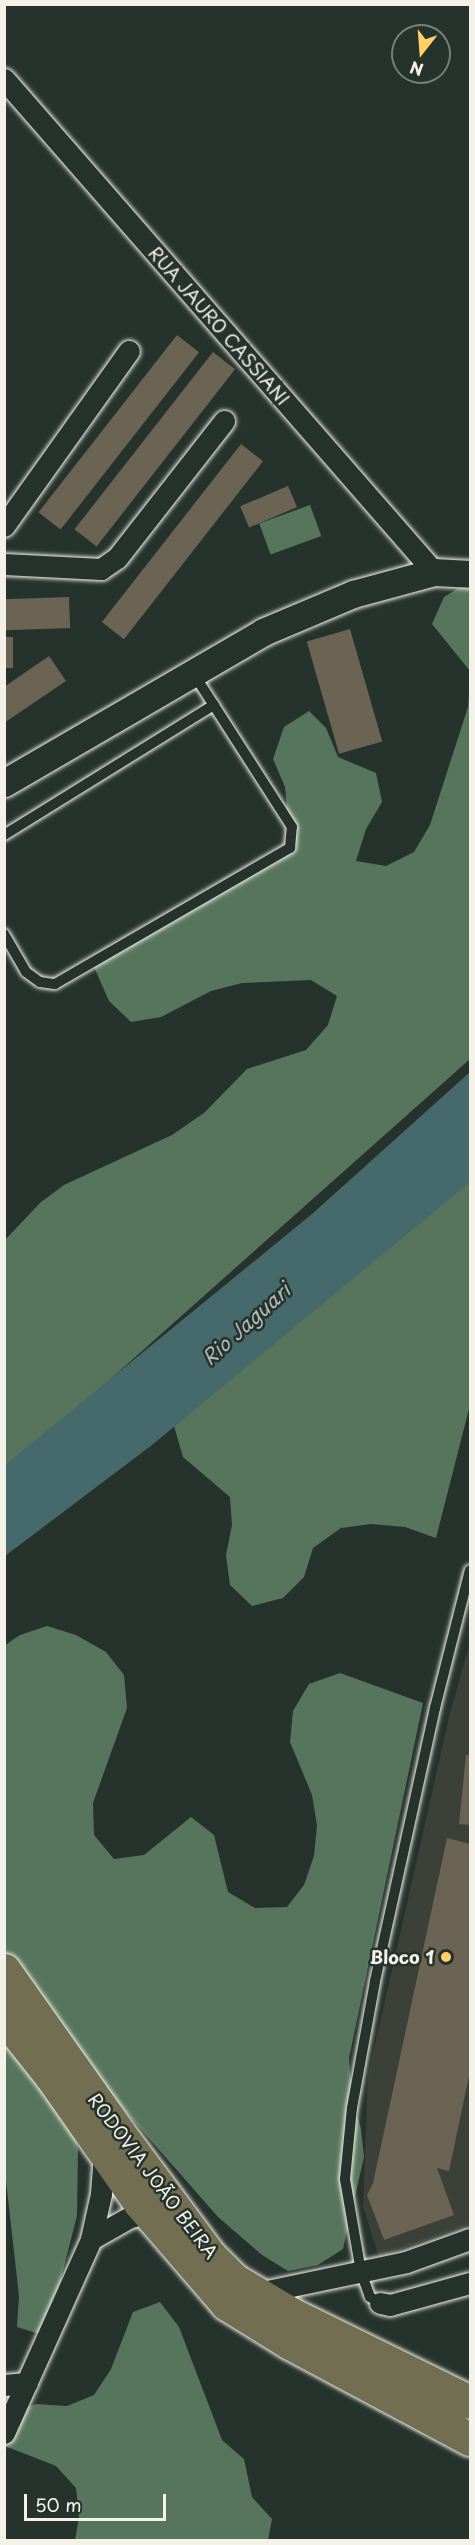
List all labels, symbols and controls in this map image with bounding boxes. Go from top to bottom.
north arrow [391,24,451,84]
text: N [407,56,426,83]
street label: RUA JAURO CASSIANI [143,241,295,411]
water label: Rio Jaguari [196,1278,296,1370]
place label: Bloco 1 [370,1946,434,1968]
marker: Bloco 1 [439,1950,453,1964]
street label: RODOVIA JOÃO BEIRA [83,2088,223,2264]
scale bar [27,2482,170,2520]
text: 50 m [35,2491,82,2518]

